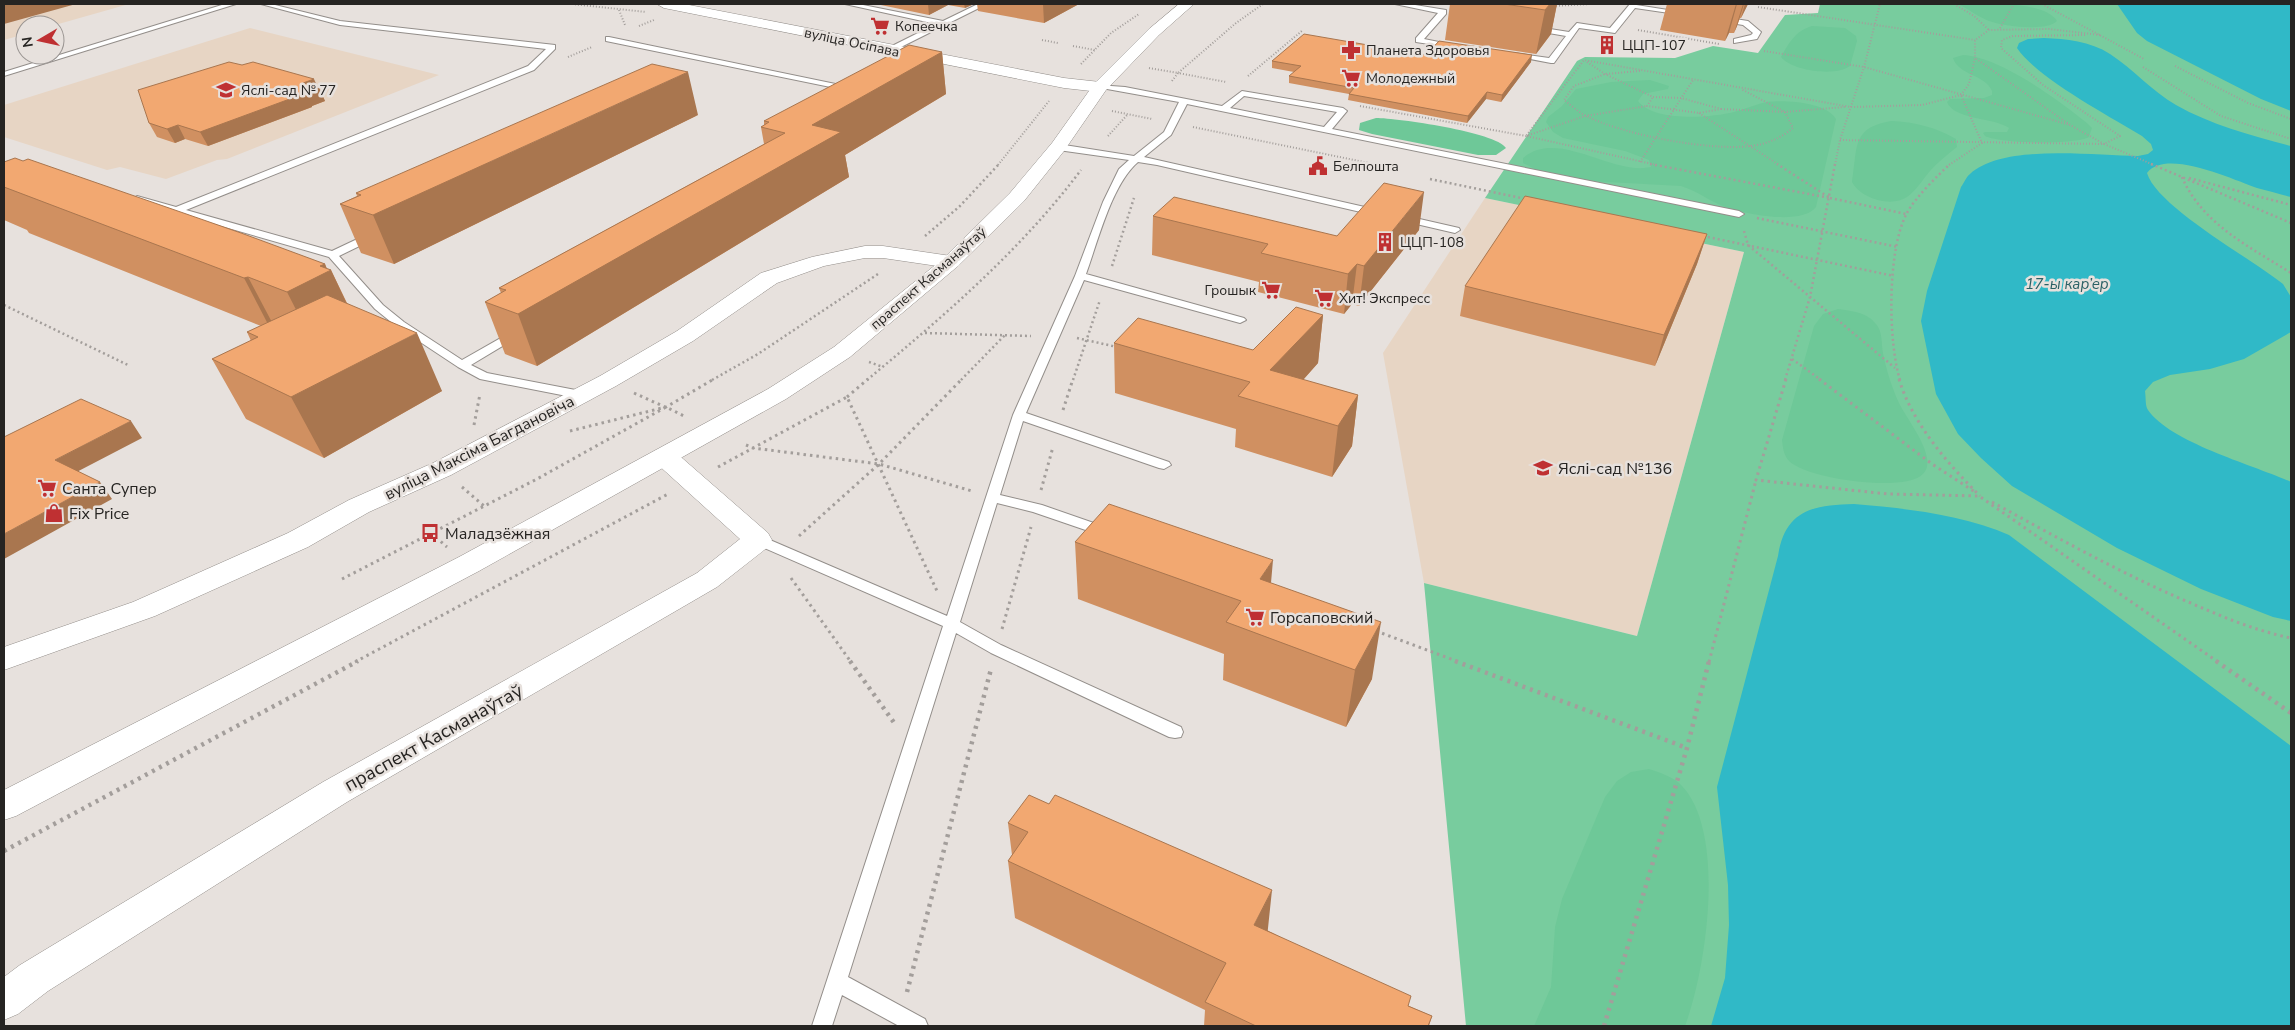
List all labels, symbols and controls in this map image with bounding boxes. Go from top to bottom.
north arrow [15,15,65,65]
supermarket icon: Копеечка [869,15,891,37]
place label: Копеечка [895,17,958,36]
street label: вуліца Осіпава [802,23,901,62]
building icon: ЦЦП-107 [1596,34,1618,56]
text: N [17,35,38,49]
place label: ЦЦП-107 [1622,36,1686,55]
pharmacy icon: Планета Здоровья [1340,39,1362,61]
place label: Планета Здоровья [1366,41,1490,60]
supermarket icon: Молодежный [1340,67,1362,89]
place label: Молодежный [1366,69,1455,88]
school or university icon: Яслі-сад № 77 [215,79,237,101]
place label: Яслі-сад № 77 [241,81,336,100]
public building icon: Белпошта [1307,155,1329,177]
place label: Белпошта [1333,157,1399,176]
street label: праспект Касманаўтаў [866,222,991,334]
building icon: ЦЦП-108 [1374,231,1396,253]
place label: ЦЦП-108 [1400,233,1464,252]
water label: 17-ы кар’ер [2025,274,2109,294]
supermarket icon: Грошык [1260,279,1282,301]
place label: Грошык [1205,281,1257,300]
supermarket icon: Хит! Экспресс [1313,287,1335,309]
place label: Хит! Экспресс [1339,289,1430,308]
street label: вуліца Максіма Багдановіча [381,390,578,505]
school or university icon: Яслі-сад №136 [1532,457,1554,479]
place label: Яслі-сад №136 [1558,458,1672,480]
supermarket icon: Санта Супер [36,477,58,499]
place label: Санта Супер [62,478,157,500]
shop icon: Fix Price [43,502,65,524]
place label: Fix Price [69,503,129,525]
bus stop icon: Маладзёжная [419,522,441,544]
place label: Маладзёжная [445,523,550,545]
supermarket icon: Горсаповский [1244,606,1266,628]
place label: Горсаповский [1270,607,1373,629]
street label: праспект Касманаўтаў [339,678,528,798]

